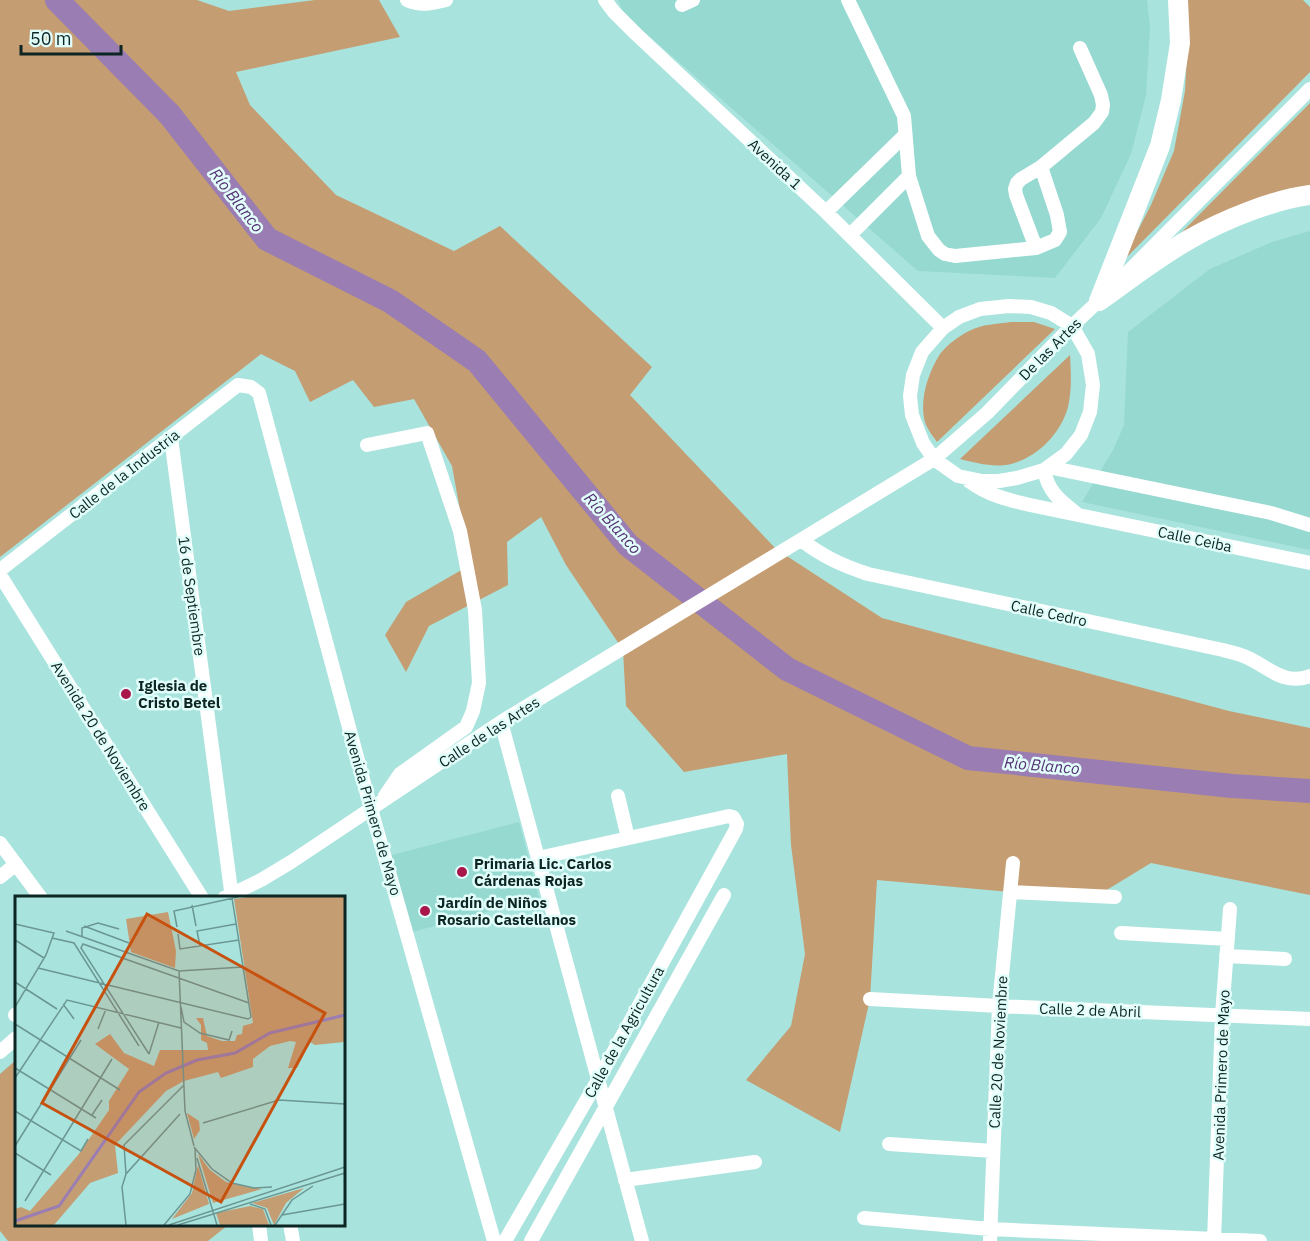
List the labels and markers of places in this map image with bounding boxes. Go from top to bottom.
place label: Iglesia de Cristo Betel [138,676,221,712]
marker: Iglesia de Cristo Betel [119,687,133,701]
place label: Primaria Lic. Carlos Cárdenas Rojas [474,854,612,890]
marker: Primaria Lic. Carlos Cárdenas Rojas [455,865,469,879]
place label: Jardín de Niños Rosario Castellanos [437,893,577,929]
marker: Jardín de Niños Rosario Castellanos [418,904,432,918]

